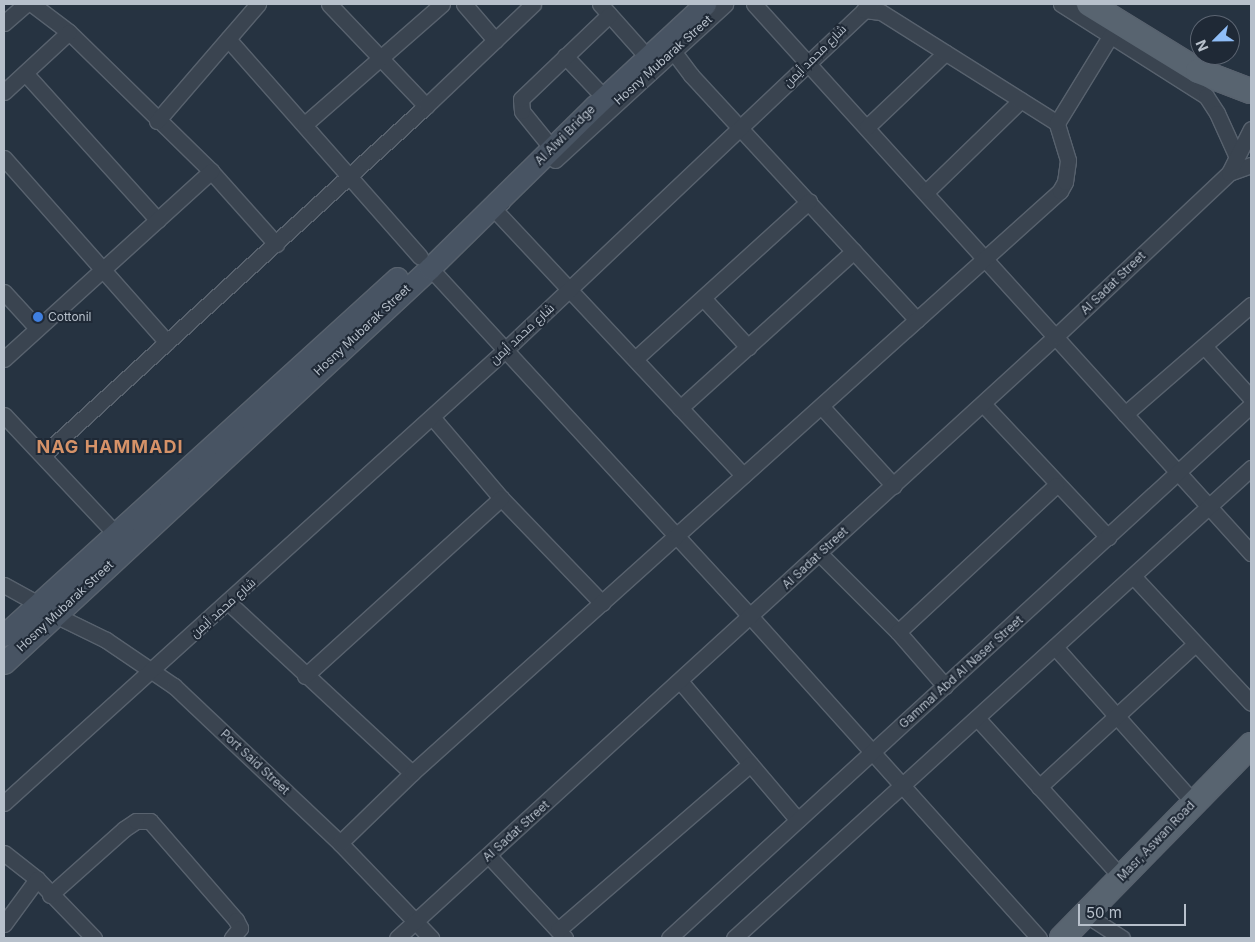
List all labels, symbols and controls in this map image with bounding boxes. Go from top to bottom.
street label: Hosny Mubarak Street [611,12,715,108]
north arrow [1190,15,1240,65]
street label: شارع محمد أيمن [781,22,849,90]
text: N [1192,37,1212,54]
street label: Al Alwi Bridge [532,102,598,168]
street label: Al Sadat Street [1078,249,1148,317]
street label: Hosny Mubarak Street [311,282,413,378]
street label: شارع محمد أيمن [487,301,557,367]
place label: Cottonil [48,310,91,324]
marker: Cottonil [32,311,44,323]
district label: NAG HAMMADI [35,436,185,458]
street label: Al Sadat Street [779,524,851,592]
street label: Hosny Mubarak Street [14,558,116,654]
street label: شارع محمد أيمن [188,575,258,641]
street label: Gammal Abd Al Naser Street [896,613,1026,731]
street label: Port Said Street [218,726,292,798]
street label: Al Sadat Street [480,797,552,865]
street label: Masr, Aswan Road [1114,798,1198,884]
scale bar [1080,894,1188,926]
text: 50 m [1086,903,1122,922]

